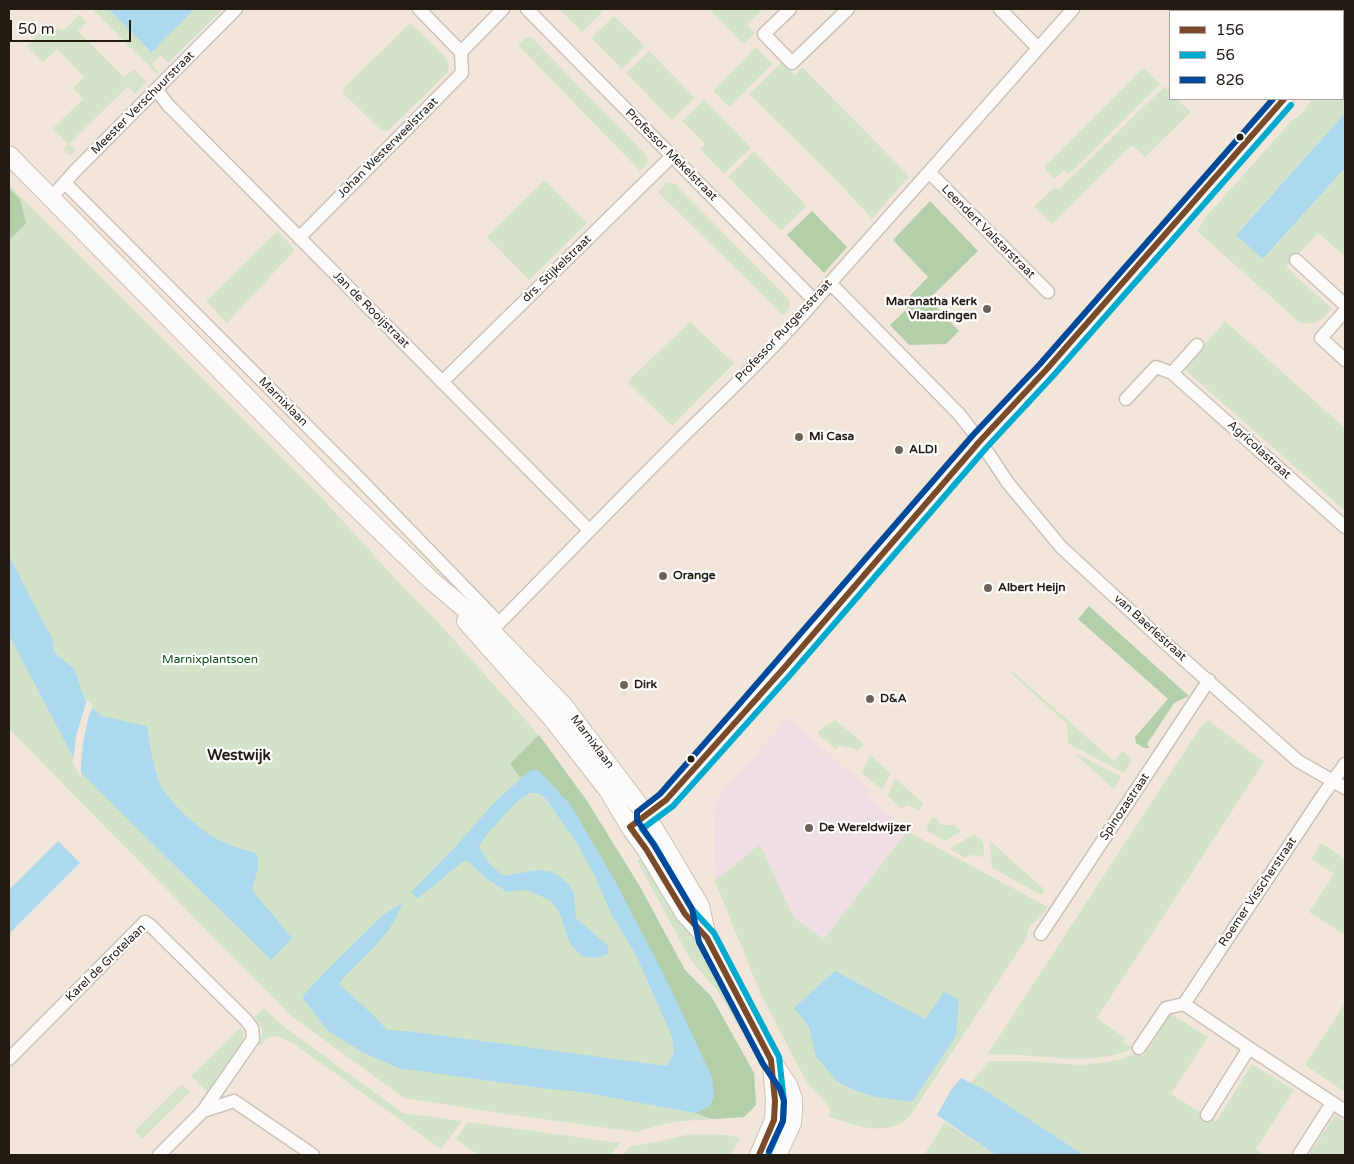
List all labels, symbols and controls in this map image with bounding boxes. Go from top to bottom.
scale bar [12,10,134,42]
legend [1169,10,1344,100]
text: 50 m [18,20,55,38]
text: 156 [1216,21,1244,39]
text: 56 [1216,46,1235,64]
street label: Meester Verschuurstraat [88,48,198,158]
text: 826 [1216,71,1244,89]
street label: Johan Westerweelstraat [335,95,441,201]
street label: Professor Mekelstraat [622,106,720,204]
unlabelled marker [1235,132,1245,142]
street label: Leendert Valstarstraat [938,182,1038,282]
street label: drs. Stijkelstraat [519,232,595,306]
street label: Jan de Rooijstraat [330,269,412,351]
street label: Professor Rutgersstraat [733,277,835,385]
place label: Maranatha Kerk Vlaardingen [886,295,977,323]
marker: Maranatha Kerk Vlaardingen [981,303,993,315]
street label: Marnixlaan [255,374,311,430]
street label: Agricolastraat [1224,418,1294,482]
place label: Mi Casa [809,430,854,444]
marker: Mi Casa [793,431,805,443]
place label: ALDI [909,443,937,457]
marker: ALDI [893,444,905,456]
place label: Orange [673,569,716,583]
marker: Orange [657,570,669,582]
place label: Albert Heijn [998,581,1066,595]
marker: Albert Heijn [982,582,994,594]
street label: van Baerlestraat [1111,592,1189,664]
park label: Marnixplantsoen [162,653,258,667]
place label: Dirk [634,678,657,692]
marker: Dirk [618,679,630,691]
place label: D&A [880,692,907,706]
marker: D&A [864,693,876,705]
street label: Marnixlaan [567,712,617,772]
district label: Westwijk [207,747,271,765]
unlabelled marker [686,754,696,764]
street label: Spinozastraat [1097,771,1153,843]
place label: De Wereldwijzer [819,821,911,835]
marker: De Wereldwijzer [803,822,815,834]
street label: Roemer Visscherstraat [1216,835,1300,949]
street label: Karel de Grotelaan [63,921,149,1005]

